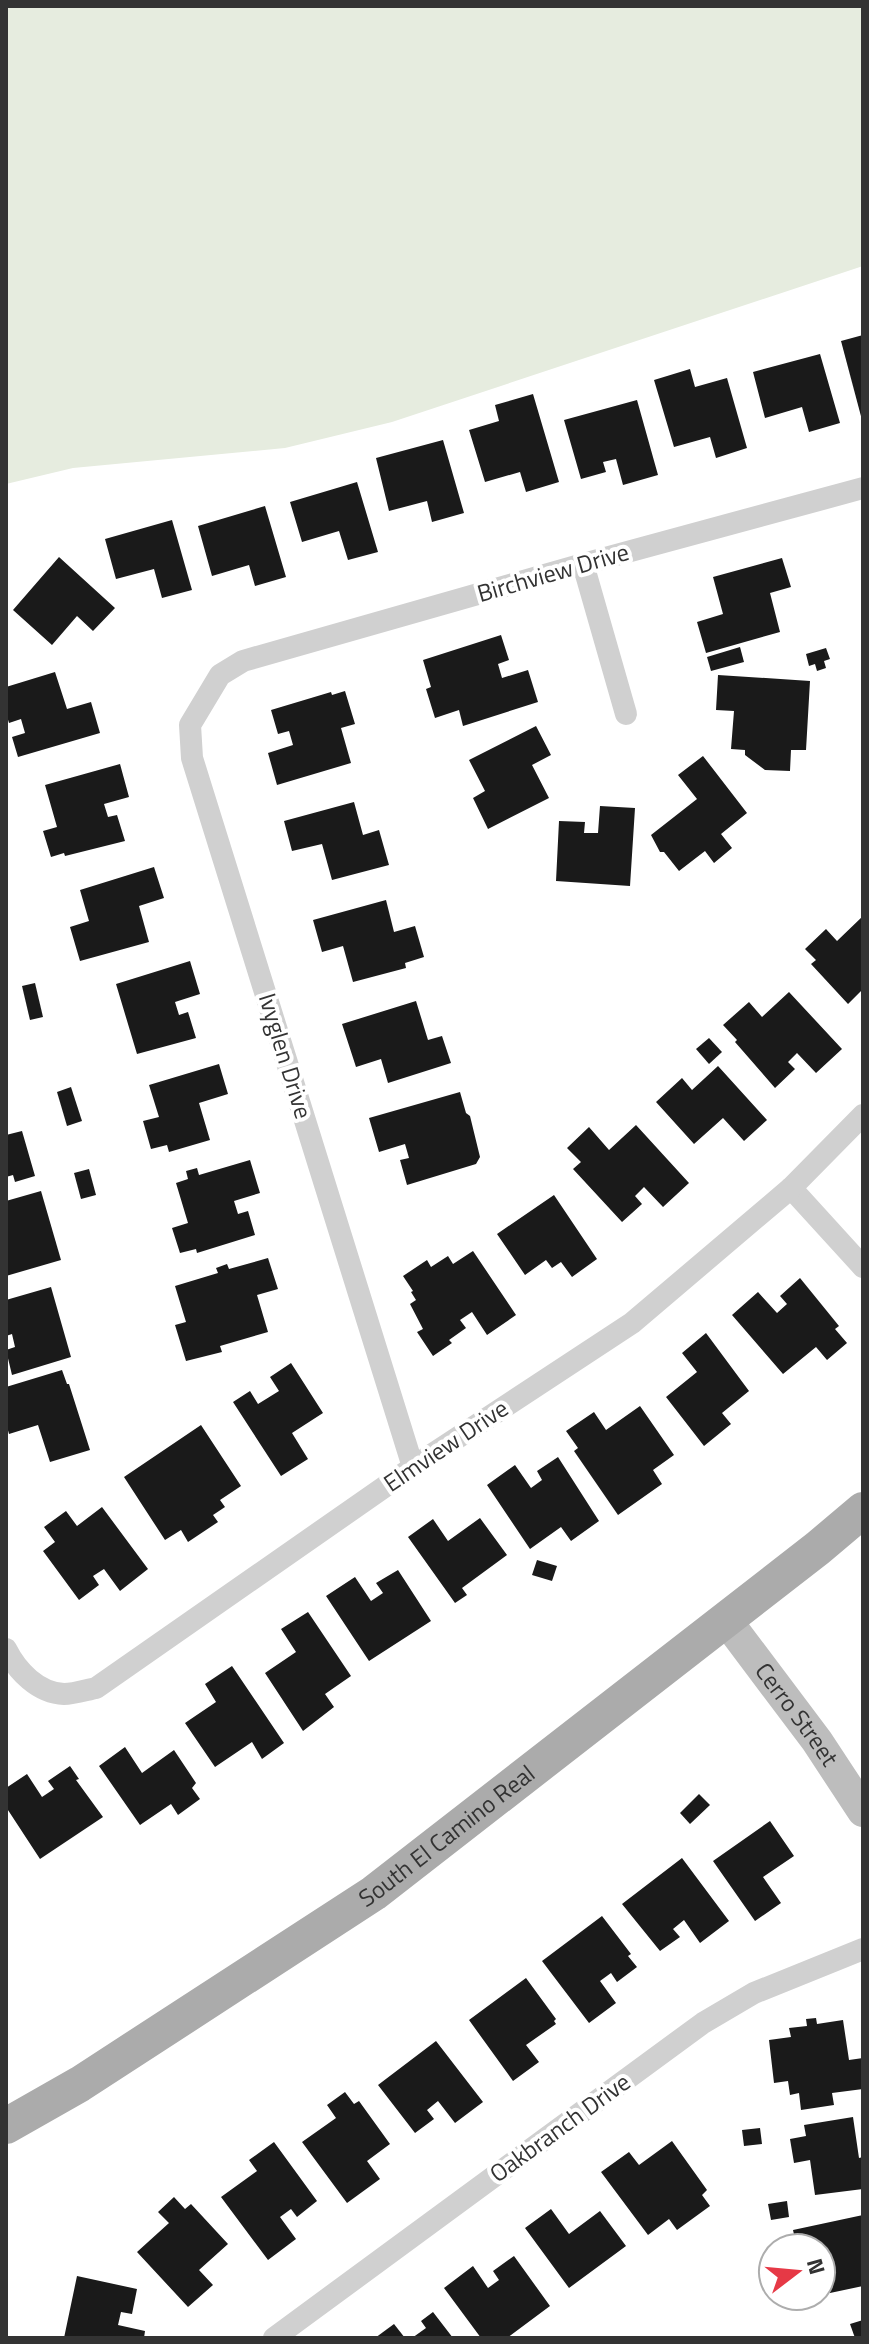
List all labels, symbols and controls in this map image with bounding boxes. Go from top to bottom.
street label: Birchview Drive [473,533,633,611]
street label: Ivyglen Drive [250,989,322,1123]
street label: Elmview Drive [376,1390,515,1500]
street label: Cerro Street [747,1654,848,1774]
street label: South El Camino Real [351,1755,542,1915]
street label: Oakbranch Drive [482,2064,637,2191]
north arrow [757,2232,837,2312]
text: N [798,2254,835,2279]

